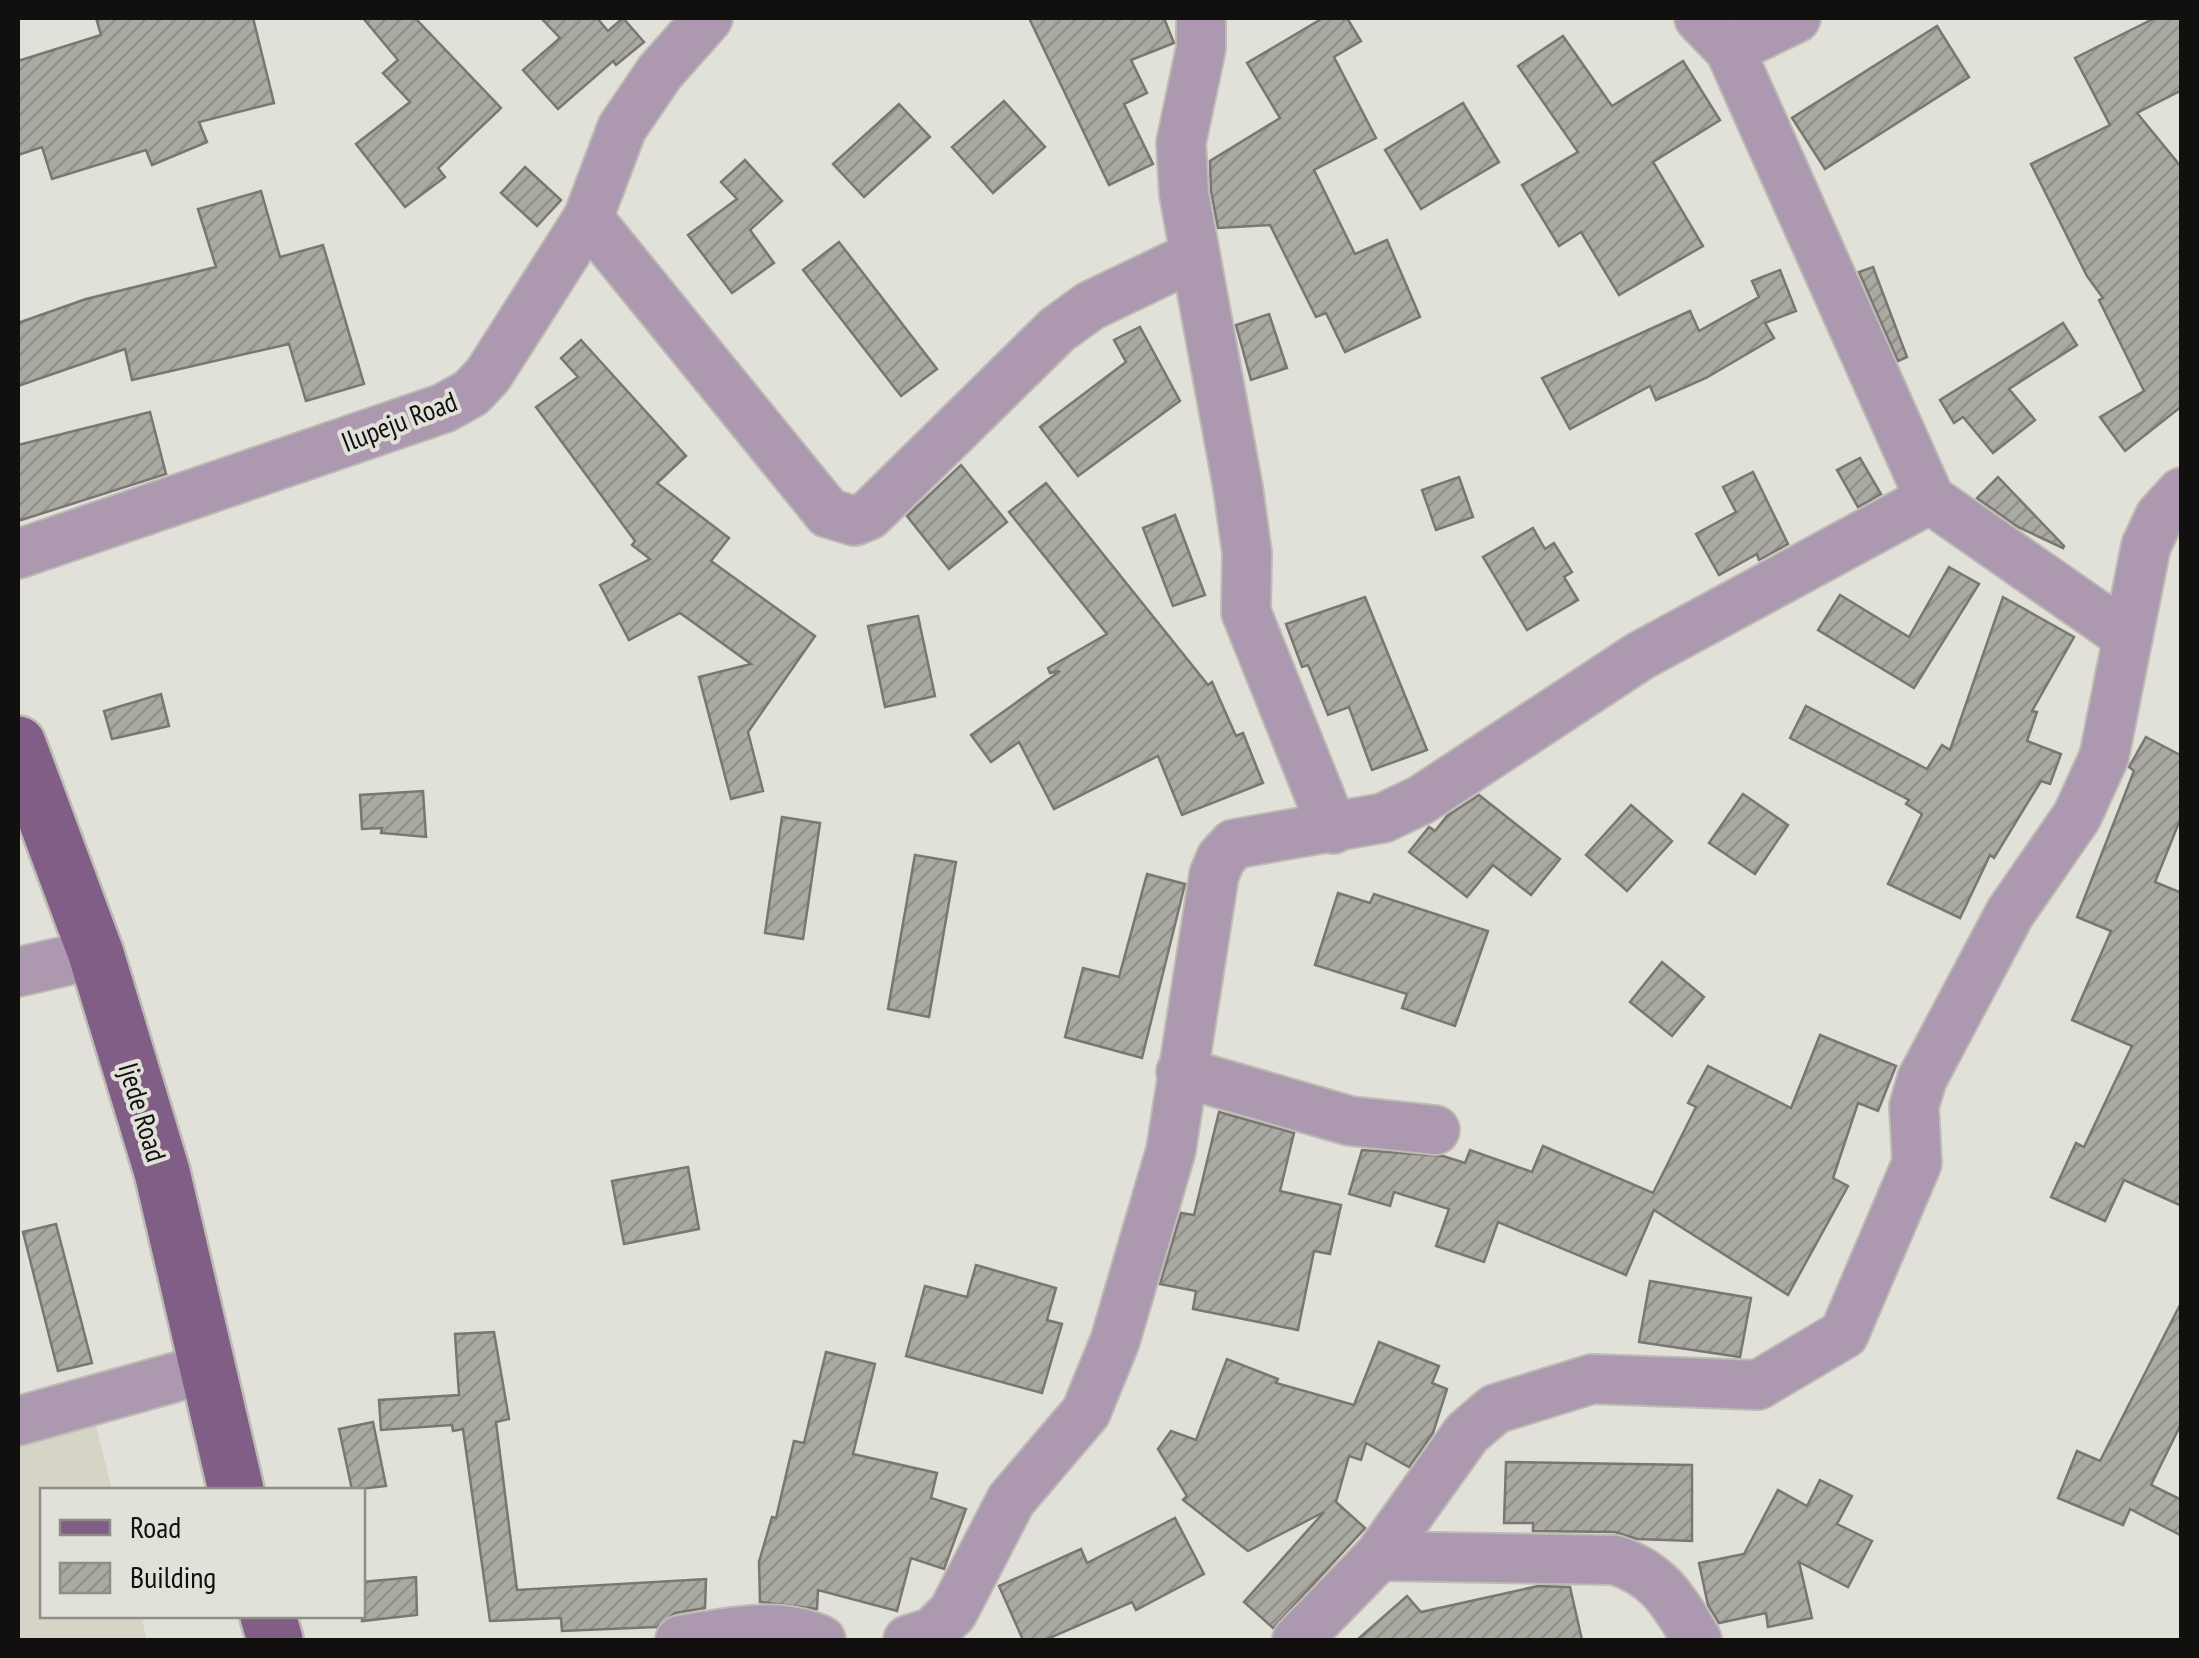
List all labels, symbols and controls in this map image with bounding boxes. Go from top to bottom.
street label: Ilupeju Road [336,382,462,460]
street label: Ijede Road [110,1058,176,1166]
legend [40,1488,365,1618]
text: Road [130,1507,181,1546]
text: Building [130,1557,216,1596]

